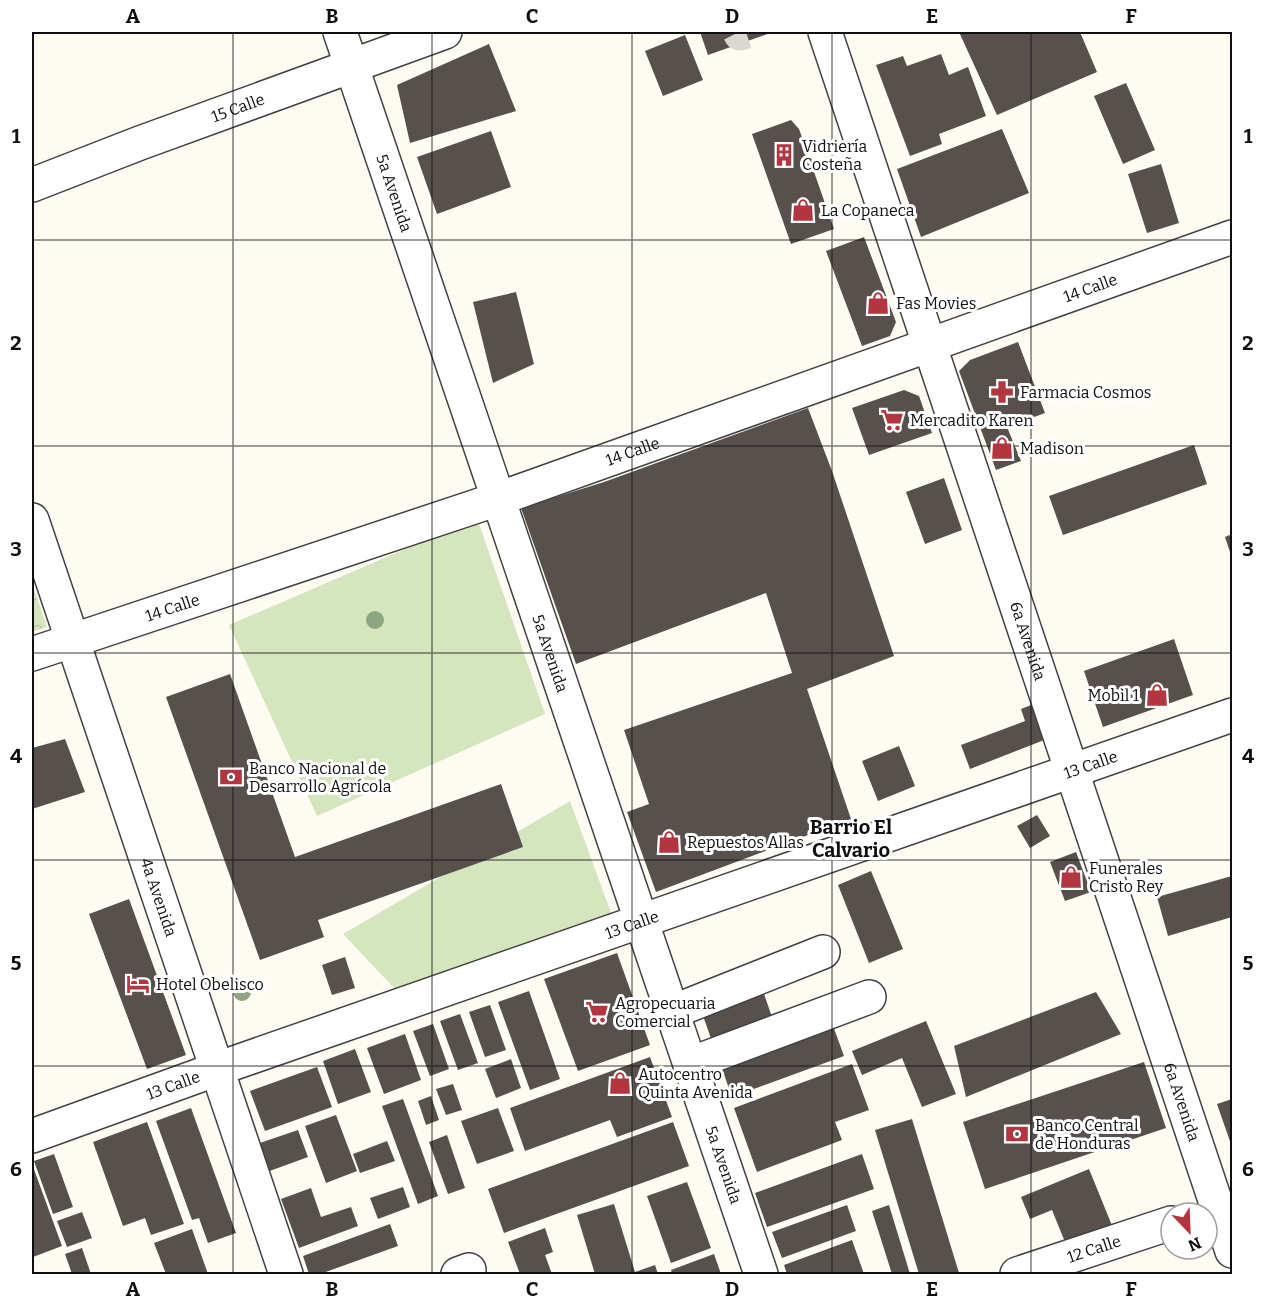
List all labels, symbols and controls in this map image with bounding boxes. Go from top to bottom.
text: A [126,4,141,28]
text: B [326,4,339,28]
text: C [526,4,538,28]
text: D [725,4,739,28]
text: E [926,4,938,28]
text: F [1125,4,1137,28]
street label: 15 Calle [209,89,267,126]
text: 1 [12,124,21,148]
text: 1 [1244,124,1253,148]
place label: Vidriería Costeña [802,137,867,174]
building icon: Vidriería Costeña [771,142,797,168]
street label: 5a Avenida [373,152,417,235]
shop icon: La Copaneca [790,197,816,223]
place label: La Copaneca [821,201,915,220]
street label: 14 Calle [1061,269,1120,306]
shop icon: Fas Movies [865,290,891,316]
place label: Fas Movies [896,294,977,313]
text: 2 [10,331,22,355]
text: 2 [1242,331,1254,355]
pharmacy icon: Farmacia Cosmos [989,379,1015,405]
place label: Farmacia Cosmos [1020,383,1152,402]
supermarket icon: Mercadito Karen [879,407,905,433]
place label: Mercadito Karen [910,411,1033,430]
street label: 14 Calle [603,433,662,469]
shop icon: Madison [989,435,1015,461]
place label: Madison [1020,439,1084,458]
text: 3 [10,537,22,561]
text: 3 [1242,537,1254,561]
street label: 14 Calle [143,589,202,625]
street label: 6a Avenida [1006,599,1050,683]
street label: 5a Avenida [529,612,573,695]
shop icon: Mobil 1 [1144,682,1170,708]
place label: Mobil 1 [1087,686,1139,705]
text: 4 [10,744,22,768]
text: 4 [1242,744,1254,768]
street label: 13 Calle [1061,746,1120,782]
place label: Banco Nacional de Desarrollo Agrícola [249,759,392,796]
bank icon: Banco Nacional de Desarrollo Agrícola [218,764,244,790]
district label: Barrio El Calvario [810,815,892,862]
shop icon: Repuestos Allas [656,829,682,855]
place label: Repuestos Allas [687,833,804,852]
street label: 4a Avenida [137,855,181,939]
place label: Funerales Cristo Rey [1089,859,1164,896]
shop icon: Funerales Cristo Rey [1058,864,1084,890]
street label: 13 Calle [602,906,661,942]
text: 5 [11,951,22,975]
text: 5 [1243,951,1254,975]
hotel icon: Hotel Obelisco [125,971,151,997]
place label: Hotel Obelisco [156,975,264,994]
place label: Agropecuaria Comercial [615,994,716,1031]
supermarket icon: Agropecuaria Comercial [584,999,610,1025]
street label: 6a Avenida [1160,1060,1204,1144]
place label: Autocentro Quinta Avenida [638,1065,753,1102]
street label: 13 Calle [144,1067,202,1103]
shop icon: Autocentro Quinta Avenida [607,1070,633,1096]
place label: Banco Central de Honduras [1035,1116,1139,1153]
bank icon: Banco Central de Honduras [1004,1121,1030,1147]
street label: 5a Avenida [702,1123,746,1206]
text: 6 [10,1157,22,1181]
text: 6 [1242,1157,1254,1181]
north arrow [1159,1201,1219,1261]
street label: 12 Calle [1065,1231,1123,1266]
text: N [1185,1233,1204,1256]
text: A [126,1277,141,1301]
text: B [326,1277,339,1301]
text: C [526,1277,538,1301]
text: D [725,1277,739,1301]
text: E [926,1277,938,1301]
text: F [1125,1277,1137,1301]

